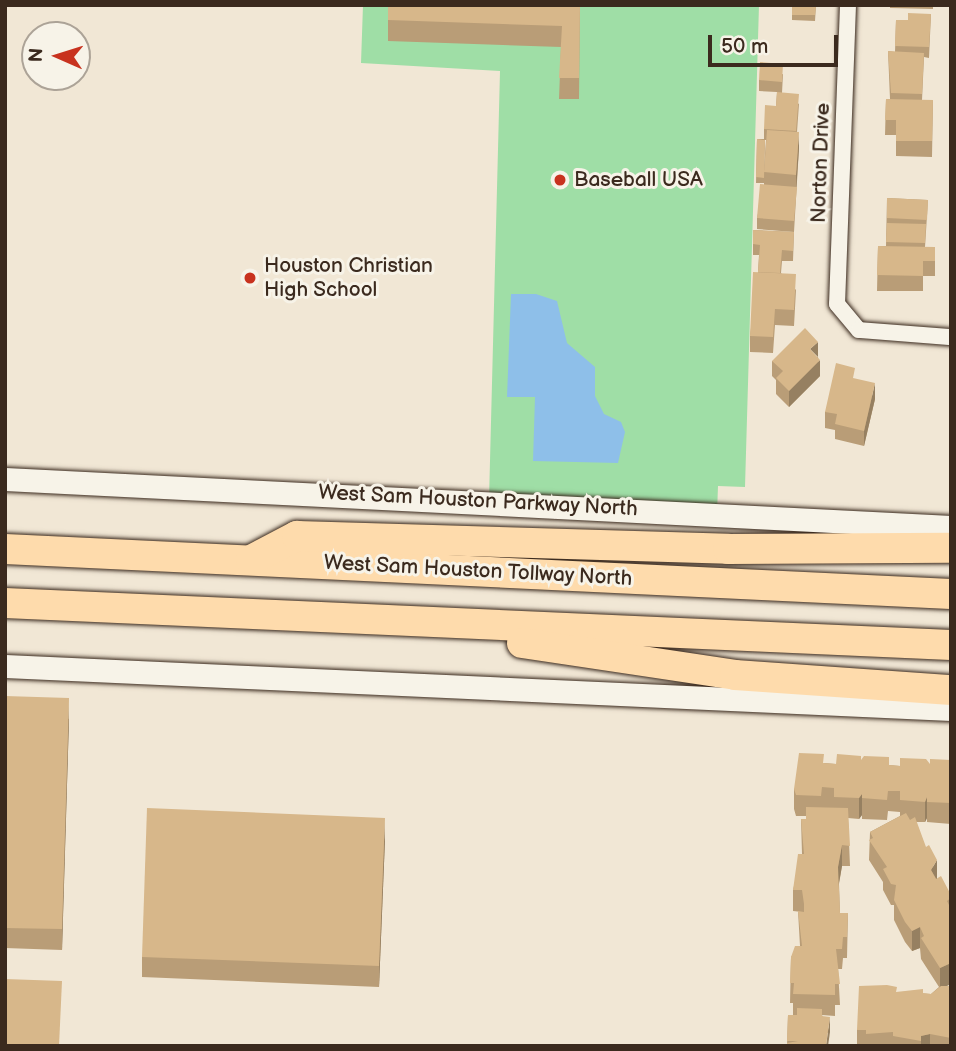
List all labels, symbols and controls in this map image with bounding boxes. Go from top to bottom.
north arrow [21,21,91,91]
scale bar [711,21,841,65]
text: 50 m [721,34,768,59]
text: N [25,47,48,63]
street label: Norton Drive [806,103,836,223]
place label: Baseball USA [574,167,703,193]
marker: Baseball USA [552,172,568,188]
place label: Houston Christian High School [264,253,433,303]
marker: Houston Christian High School [242,270,258,286]
street label: West Sam Houston Parkway North [317,480,639,522]
street label: West Sam Houston Tollway North [322,550,634,592]

